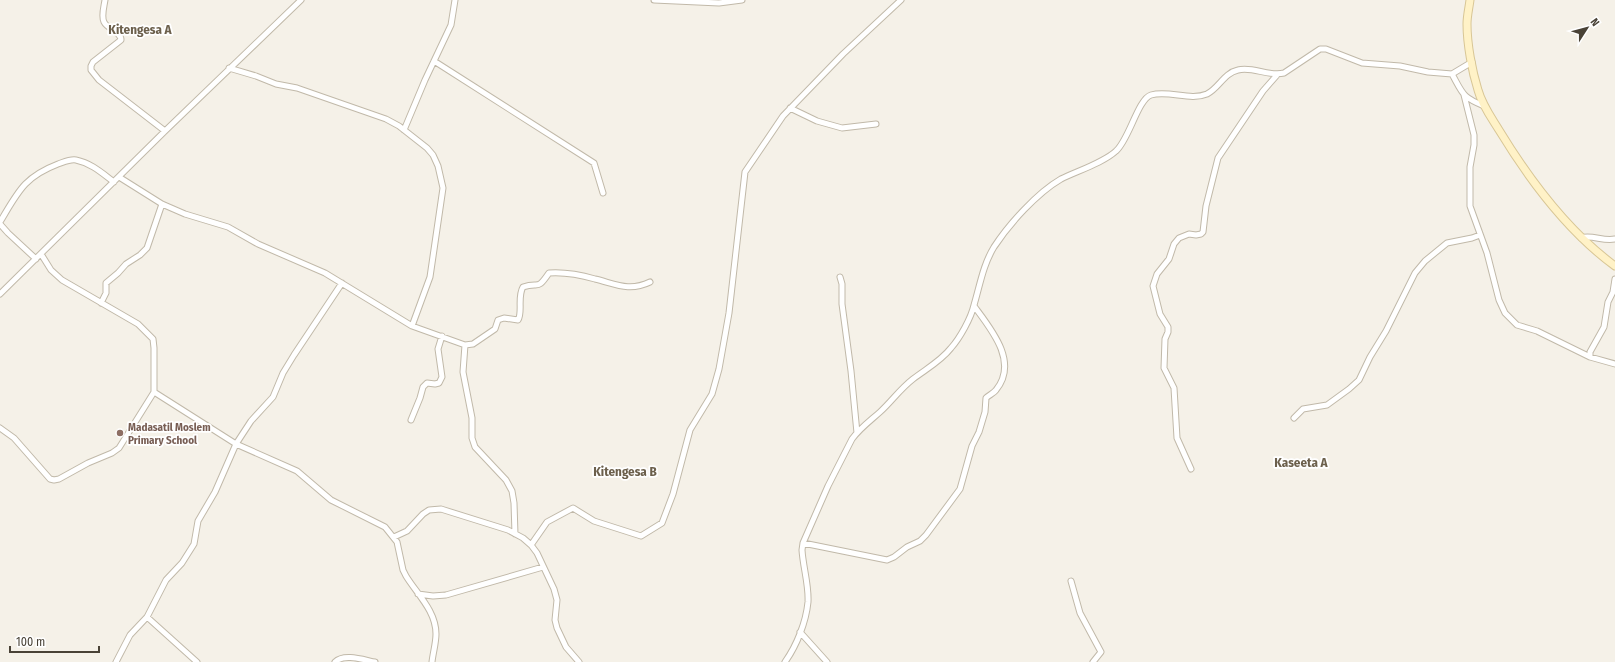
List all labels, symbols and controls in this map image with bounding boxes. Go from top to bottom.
north arrow [1567,8,1607,48]
text: N [1587,16,1602,29]
district label: Kitengesa A [108,22,173,37]
place label: Madasatil Moslem Primary School [128,421,211,447]
marker: Madasatil Moslem Primary School [115,428,125,438]
district label: Kaseeta A [1274,455,1329,470]
district label: Kitengesa B [593,464,657,479]
scale bar [10,628,99,654]
text: 100 m [16,635,45,649]

